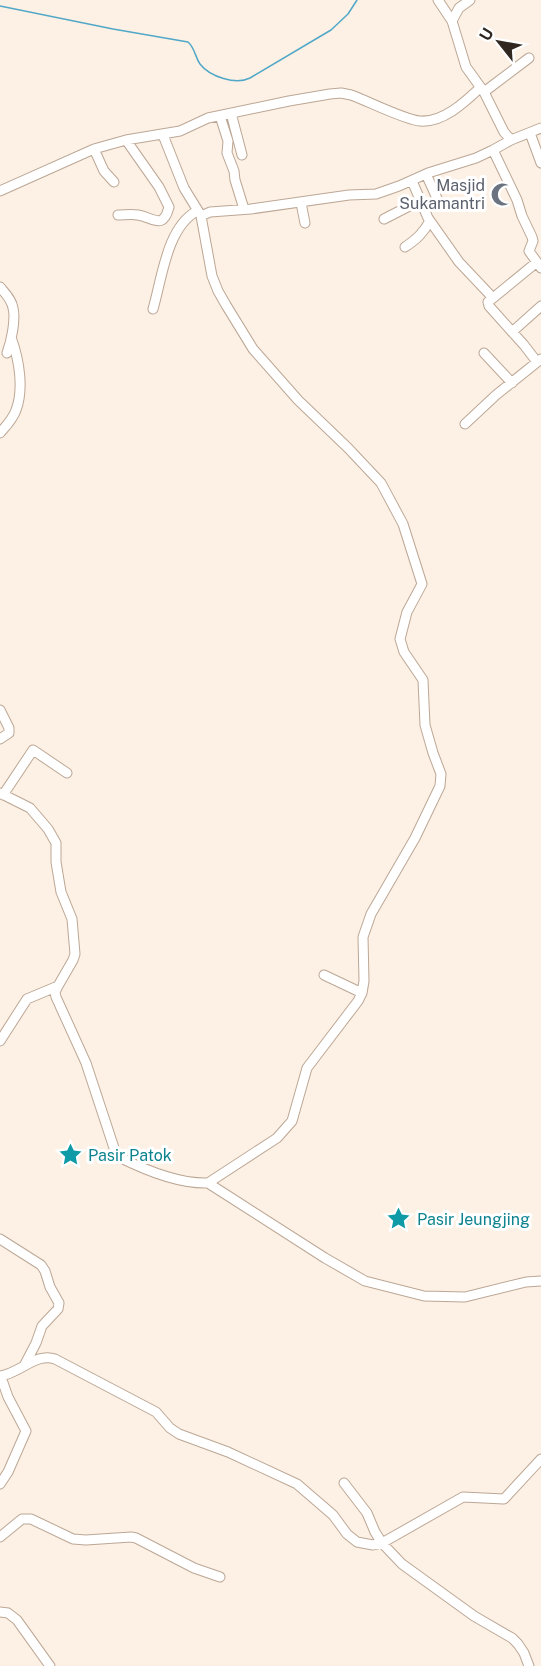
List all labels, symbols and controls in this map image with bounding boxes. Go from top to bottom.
north arrow [469,12,529,72]
text: U [475,25,498,44]
place label: Masjid Sukamantri [399,176,485,213]
mosque icon: Masjid Sukamantri [490,181,516,207]
place icon: Pasir Patok [57,1142,83,1168]
place label: Pasir Patok [88,1146,172,1165]
place icon: Pasir Jeungjing [386,1206,412,1232]
place label: Pasir Jeungjing [417,1210,530,1229]

